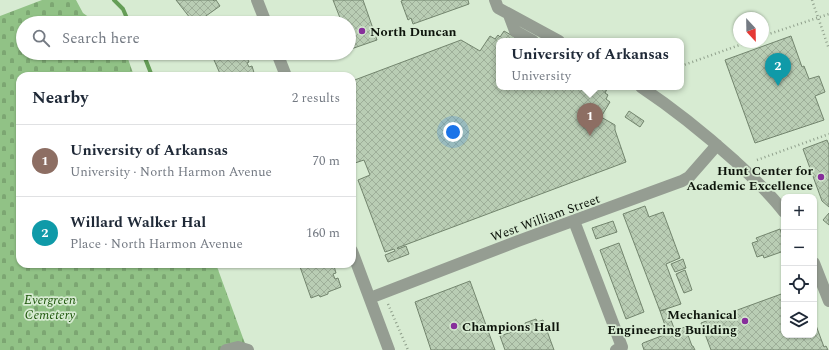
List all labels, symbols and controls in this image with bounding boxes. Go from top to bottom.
north arrow [733,12,769,48]
search box [16,16,356,60]
place label: North Duncan [370,22,457,42]
marker: North Duncan [357,26,367,36]
icon: search [30,27,52,49]
text: Search here [62,27,140,50]
popup [496,38,684,90]
text: University of Arkansas [511,43,669,66]
pin: 2 [765,53,791,86]
text: University [511,66,571,86]
text: Nearby [32,85,88,111]
text: 2 results [292,88,340,108]
pin: 1 [577,103,603,136]
your location [443,122,463,142]
text: University of Arkansas [70,139,228,162]
text: 1 [41,151,49,171]
text: 70 m [313,151,340,171]
place label: Hunt Center for Academic Excellence [686,161,813,196]
text: University · North Harmon Avenue [70,162,272,182]
marker: Hunt Center for Academic Excellence [816,172,826,182]
street label: West William Street [488,189,603,247]
map controls [781,194,817,338]
button: + [781,194,817,230]
text: Willard Walker Hal [70,211,206,234]
text: 2 [41,223,49,243]
text: 160 m [306,223,340,243]
button: − [781,230,817,266]
text: Place · North Harmon Avenue [70,234,243,254]
button: locate [781,266,817,302]
park label: Evergreen Cemetery [24,290,76,325]
button: layers [781,302,817,338]
place label: Mechanical Engineering Building [607,305,737,340]
marker: Mechanical Engineering Building [740,316,750,326]
place label: Champions Hall [462,317,560,337]
marker: Champions Hall [449,321,459,331]

